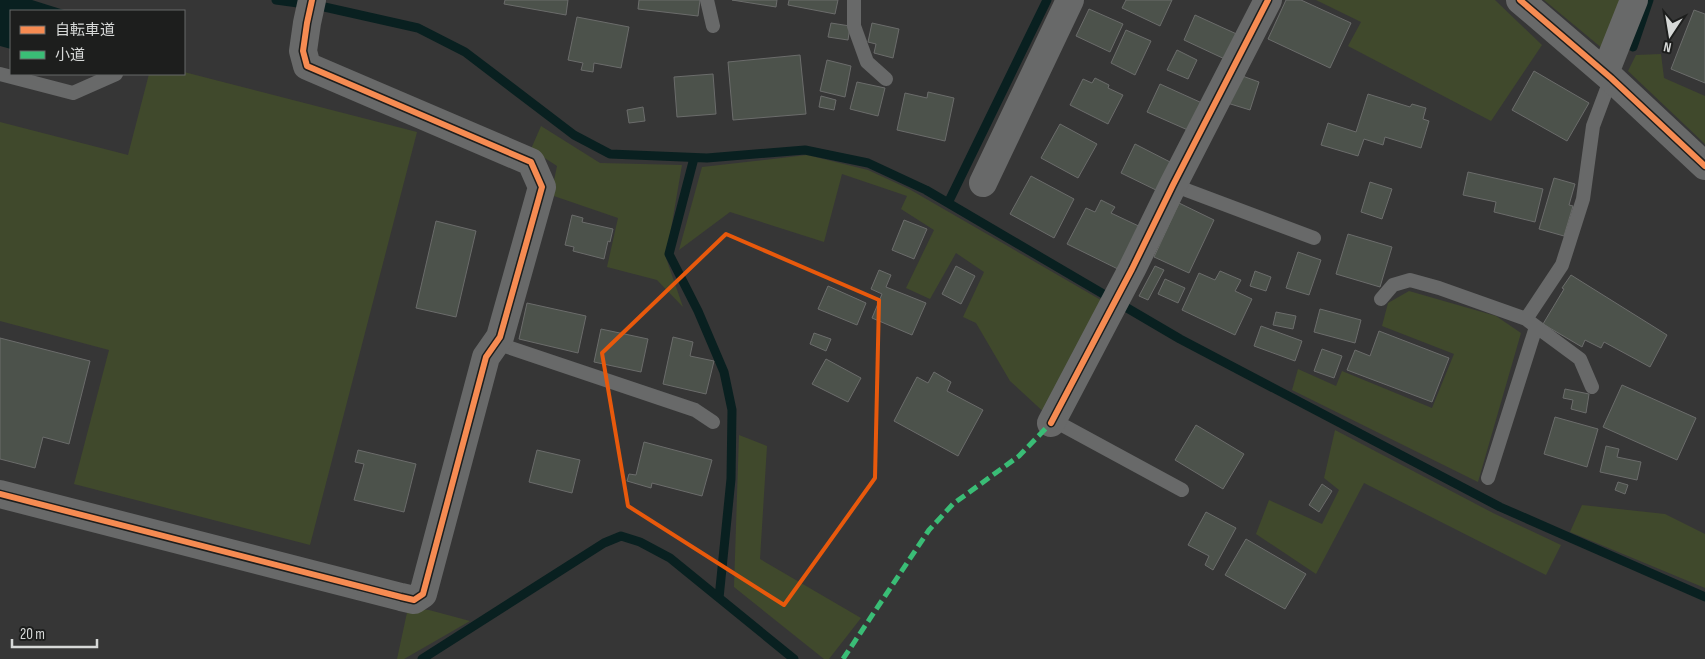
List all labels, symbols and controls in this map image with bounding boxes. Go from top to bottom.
legend [10,10,185,75]
north arrow [1645,10,1695,60]
text: 自転車道 [55,21,115,40]
text: N [1662,38,1673,56]
text: 小道 [55,46,85,65]
scale bar [12,616,98,648]
text: 20 m [20,625,45,644]

